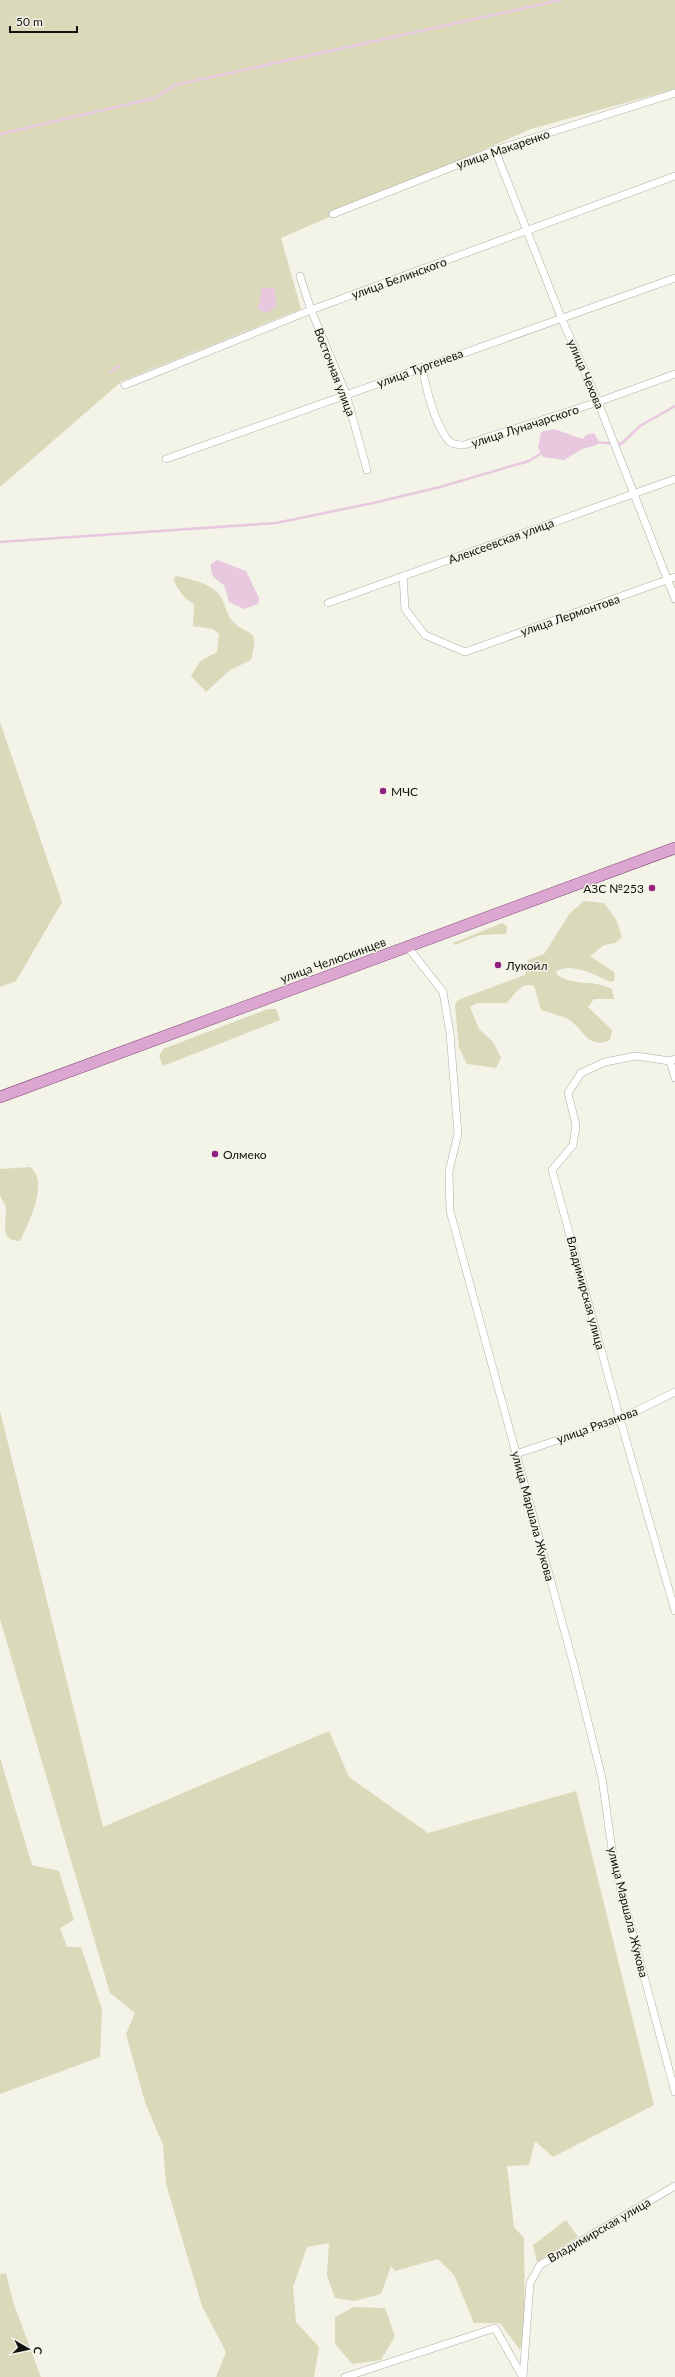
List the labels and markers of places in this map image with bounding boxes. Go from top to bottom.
place label: МЧС [391,784,418,799]
marker: МЧС [378,786,388,796]
place label: АЗС №253 [583,881,644,896]
marker: АЗС №253 [647,883,657,893]
place label: Лукойл [505,958,547,973]
marker: Лукойл [493,960,503,970]
place label: Олмеко [223,1147,267,1162]
marker: Олмеко [210,1149,220,1159]

